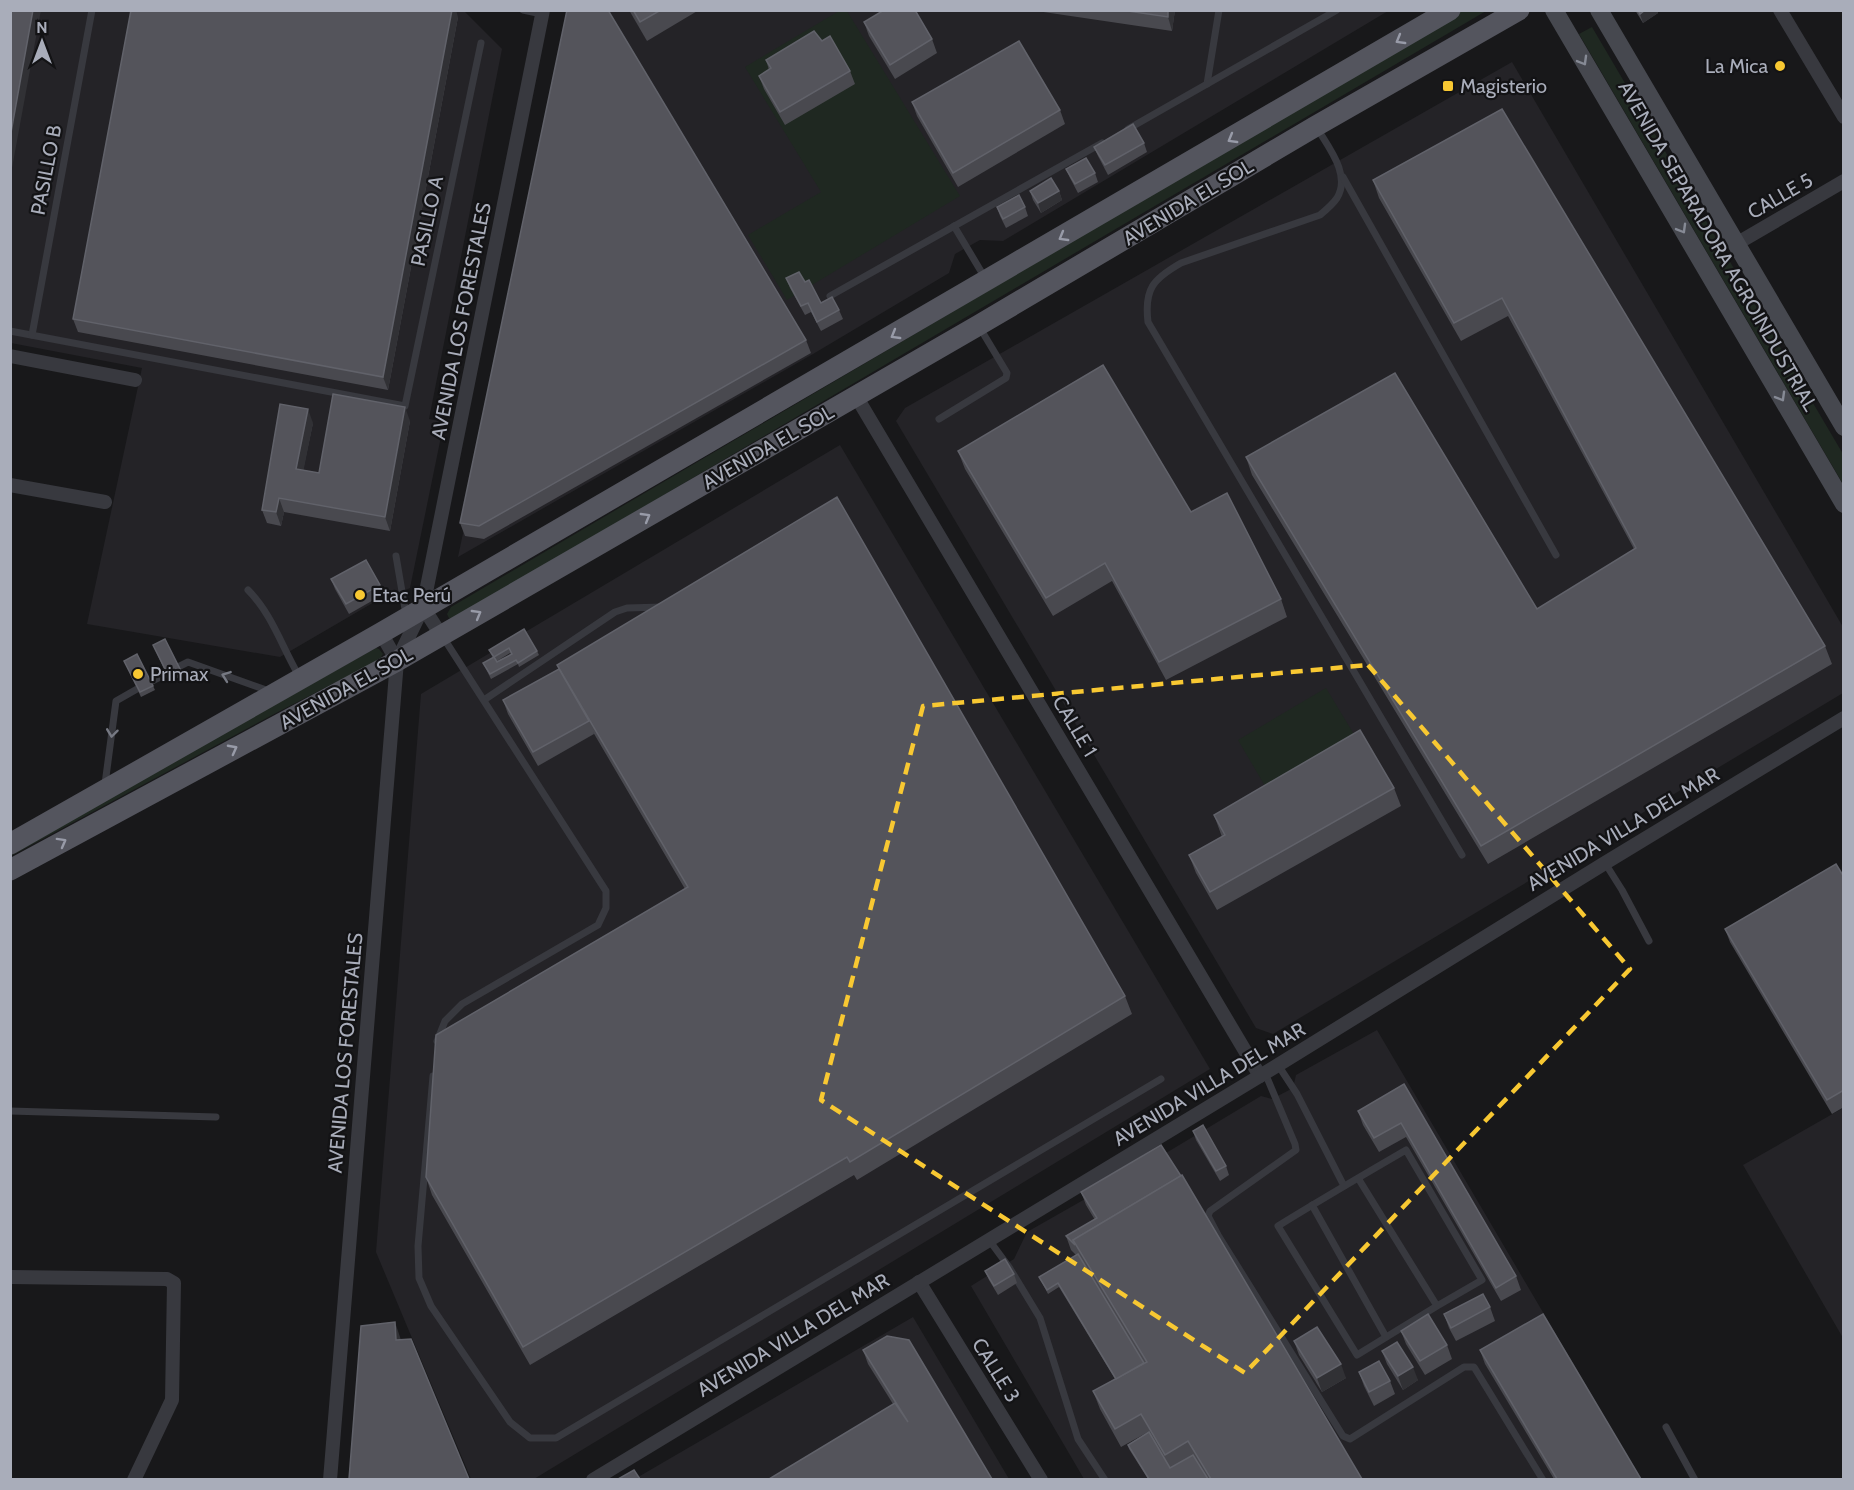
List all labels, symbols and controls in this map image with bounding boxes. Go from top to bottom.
north arrow [12,12,72,72]
text: N [36,18,48,37]
one-way arrow [1396,33,1406,44]
place label: La Mica [1705,54,1768,78]
one-way arrow [1576,55,1588,65]
marker: La Mica [1773,59,1787,73]
place label: Magisterio [1460,74,1547,98]
street label: AVENIDA SEPARADORA AGROINDUSTRIAL [1613,77,1823,415]
marker: Magisterio [1441,79,1455,93]
street label: PASILLO B [26,123,66,217]
one-way arrow [1227,131,1238,143]
street label: AVENIDA EL SOL [1119,154,1257,250]
street label: CALLE 5 [1743,168,1817,224]
street label: PASILLO A [406,173,448,268]
street label: AVENIDA LOS FORESTALES [426,200,496,442]
one-way arrow [1675,223,1686,233]
one-way arrow [1059,230,1069,241]
one-way arrow [891,328,901,339]
one-way arrow [1774,391,1785,401]
street label: AVENIDA EL SOL [698,400,838,494]
one-way arrow [640,513,651,524]
place label: Etac Perú [372,583,451,607]
marker: Etac Perú [353,588,367,602]
one-way arrow [471,610,481,621]
street label: AVENIDA EL SOL [276,642,416,734]
place label: Primax [150,662,209,686]
marker: Primax [131,667,145,681]
one-way arrow [221,670,232,683]
street label: CALLE 1 [1048,691,1102,761]
one-way arrow [106,728,119,737]
one-way arrow [227,745,237,756]
street label: AVENIDA VILLA DEL MAR [1523,762,1723,896]
one-way arrow [56,838,66,849]
street label: AVENIDA LOS FORESTALES [323,931,367,1174]
street label: AVENIDA VILLA DEL MAR [1109,1017,1309,1151]
street label: AVENIDA VILLA DEL MAR [693,1268,893,1402]
street label: CALLE 3 [967,1333,1025,1407]

